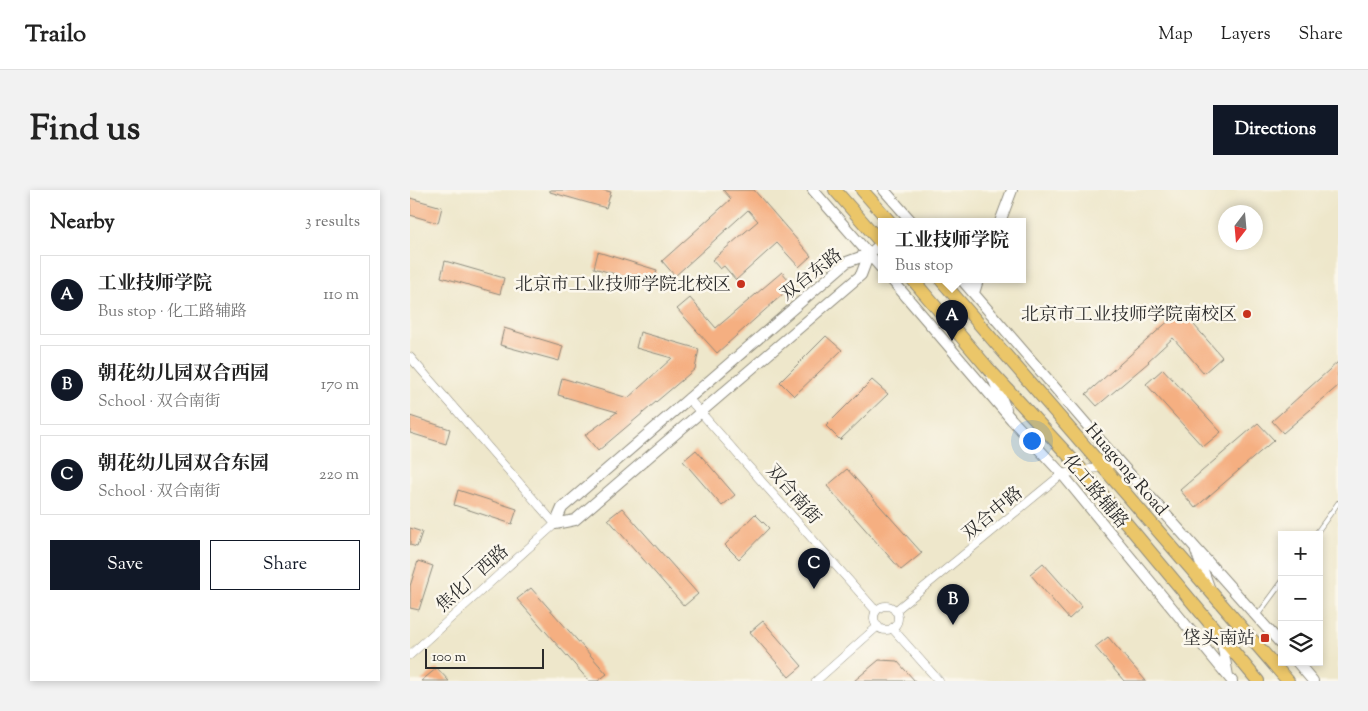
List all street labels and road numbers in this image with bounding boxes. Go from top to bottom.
street label: 双台东路 [776,243,849,308]
street label: Huagong Road [1078,418,1173,522]
street label: 化工路辅路 [1056,449,1133,535]
street label: 双合南街 [759,460,826,531]
street label: 双合中路 [957,481,1029,548]
street label: 焦化厂西路 [431,540,515,619]

